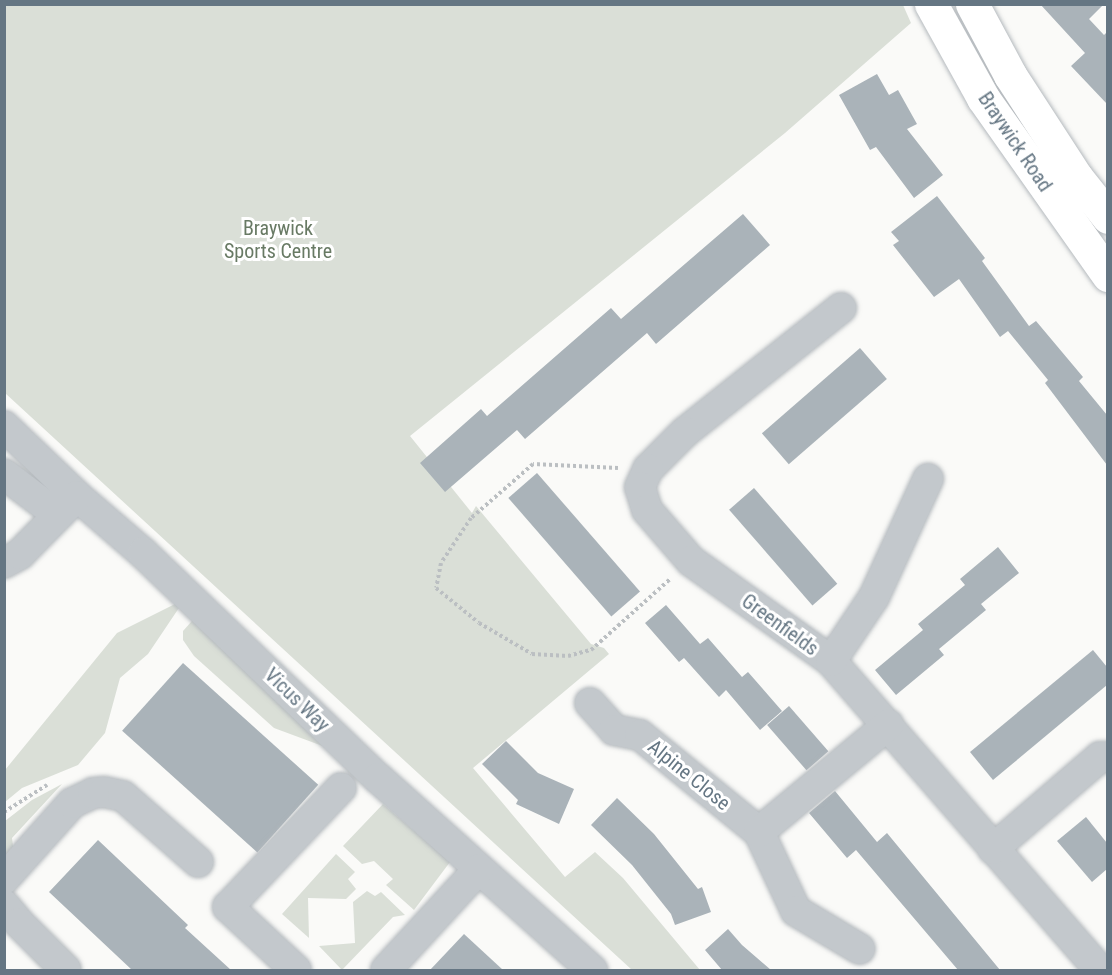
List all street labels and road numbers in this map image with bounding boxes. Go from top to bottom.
street label: Braywick Road [973,88,1057,196]
street label: Greenfields [737,589,823,661]
street label: Vicus Way [259,663,335,737]
street label: Alpine Close [643,735,735,815]

